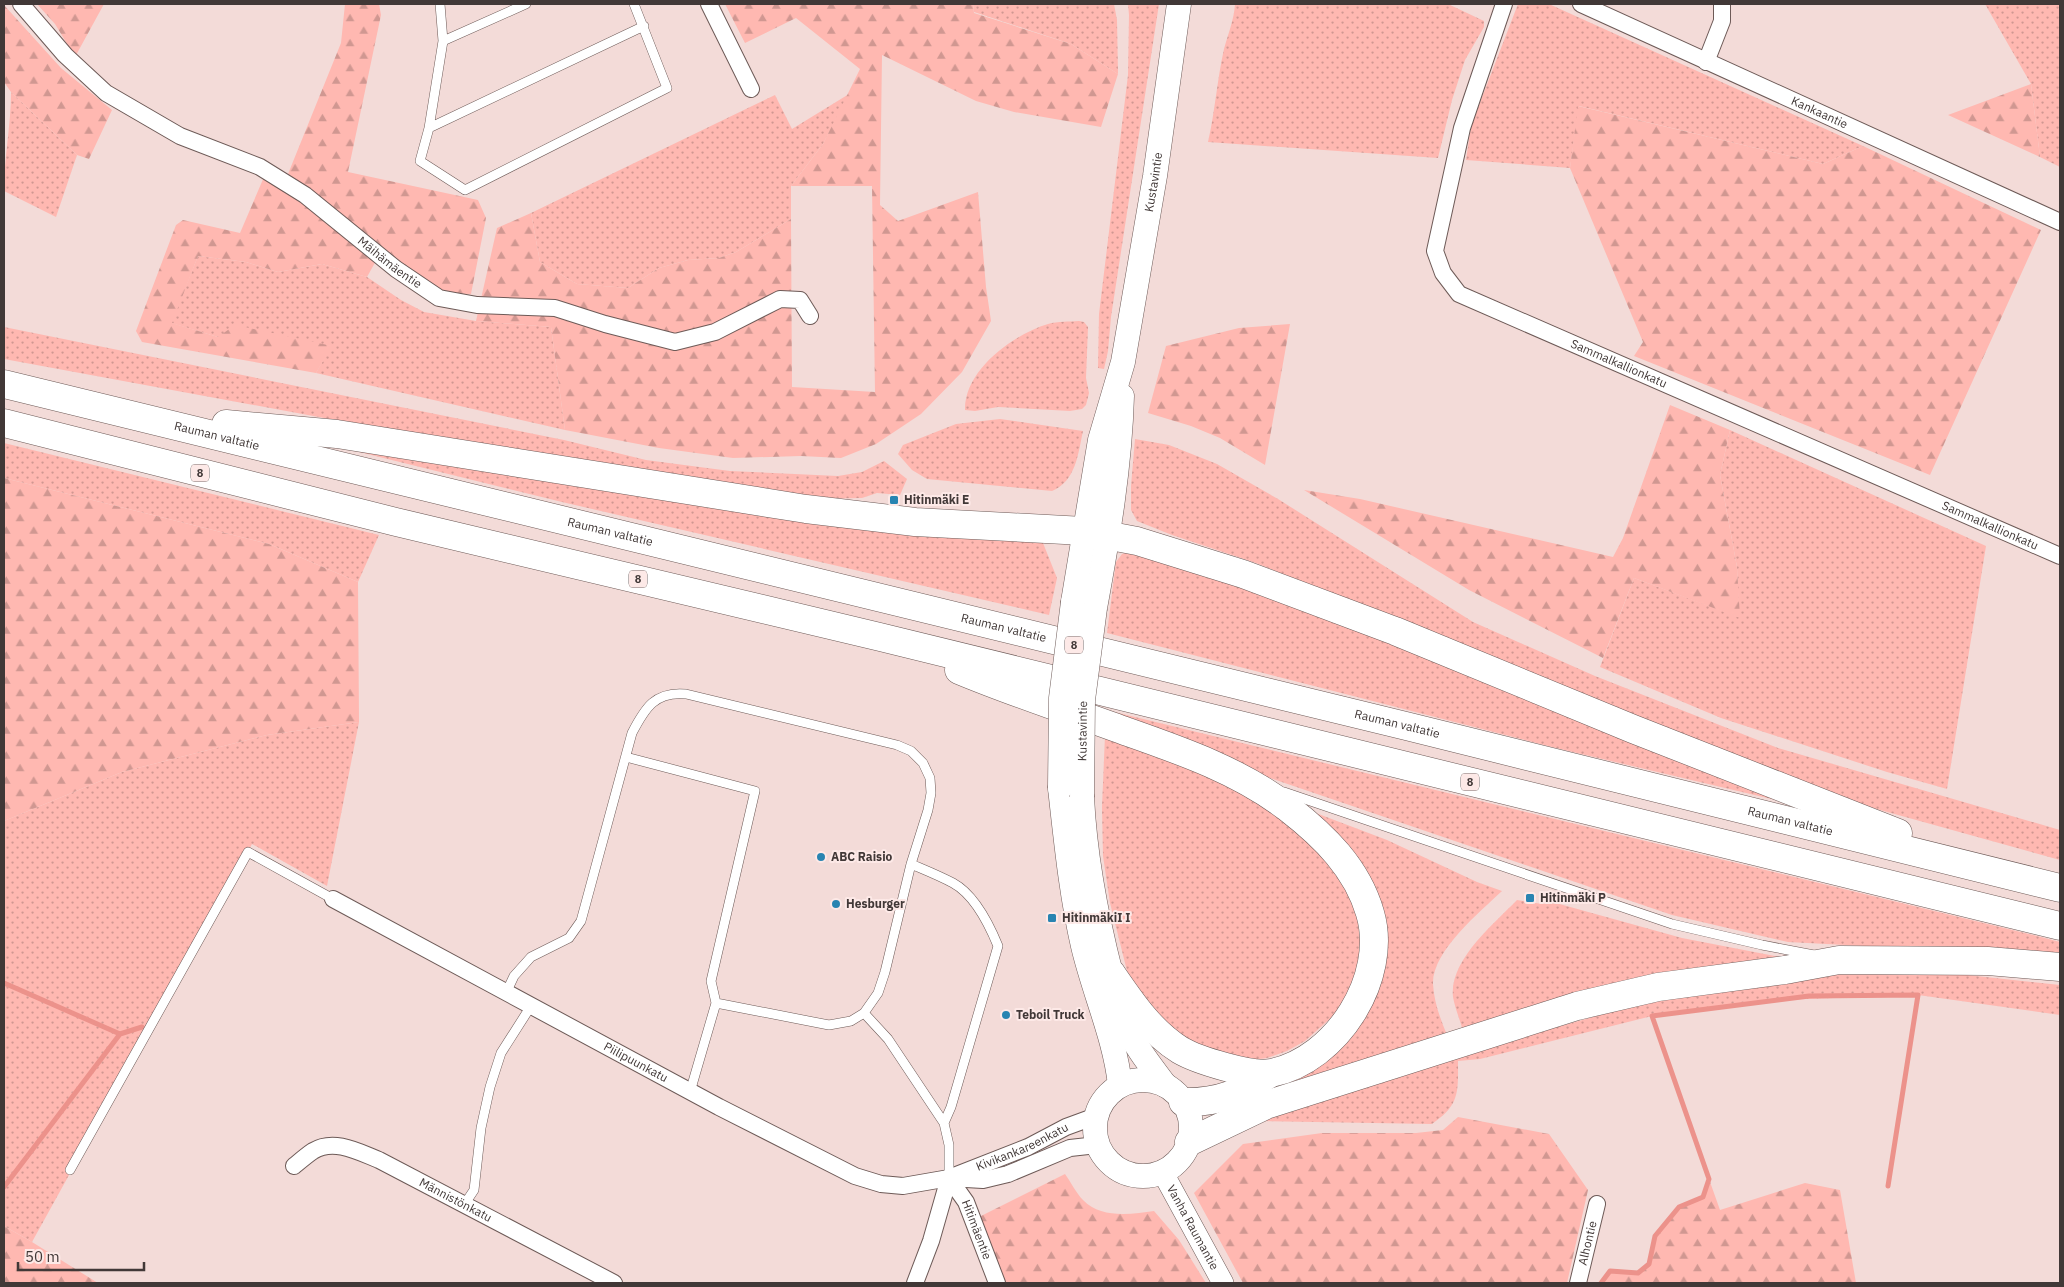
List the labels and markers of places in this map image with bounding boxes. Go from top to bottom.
place label: Hitinmäki E [904,492,969,507]
marker: Hitinmäki E [888,494,900,506]
place label: ABC Raisio [831,849,893,864]
marker: ABC Raisio [815,851,827,863]
place label: Hitinmäki P [1540,890,1606,905]
marker: Hitinmäki P [1524,892,1536,904]
place label: Hesburger [846,896,905,911]
marker: Hesburger [830,898,842,910]
place label: HitinmäkiI I [1062,910,1130,925]
marker: HitinmäkiI I [1046,912,1058,924]
place label: Teboil Truck [1016,1007,1085,1022]
marker: Teboil Truck [1000,1009,1012,1021]

